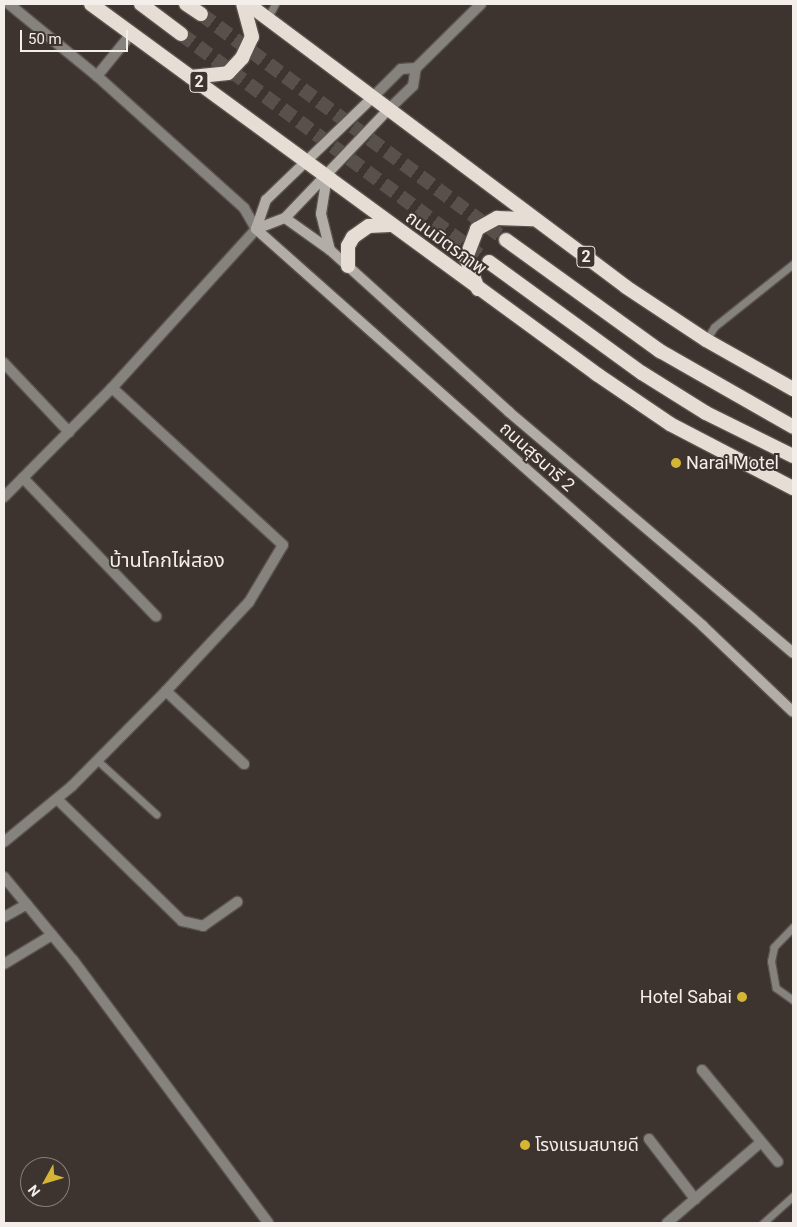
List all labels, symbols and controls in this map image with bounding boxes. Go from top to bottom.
scale bar [22,20,130,52]
text: 50 m [28,30,62,48]
road number: 2 [189,68,209,95]
street label: ถนนมิตรภาพ [401,206,491,280]
road number: 2 [576,243,596,270]
street label: ถนนสุรนารี 2 [495,418,579,496]
place label: Narai Motel [686,452,779,474]
marker: Narai Motel [670,457,682,469]
district label: บ้านโคกไผ่สอง [109,548,225,572]
place label: Hotel Sabai [640,986,732,1008]
marker: Hotel Sabai [736,991,748,1003]
place label: โรงแรมสบายดี [535,1134,639,1156]
marker: โรงแรมสบายดี [519,1139,531,1151]
north arrow [20,1157,70,1207]
text: N [25,1182,43,1200]

